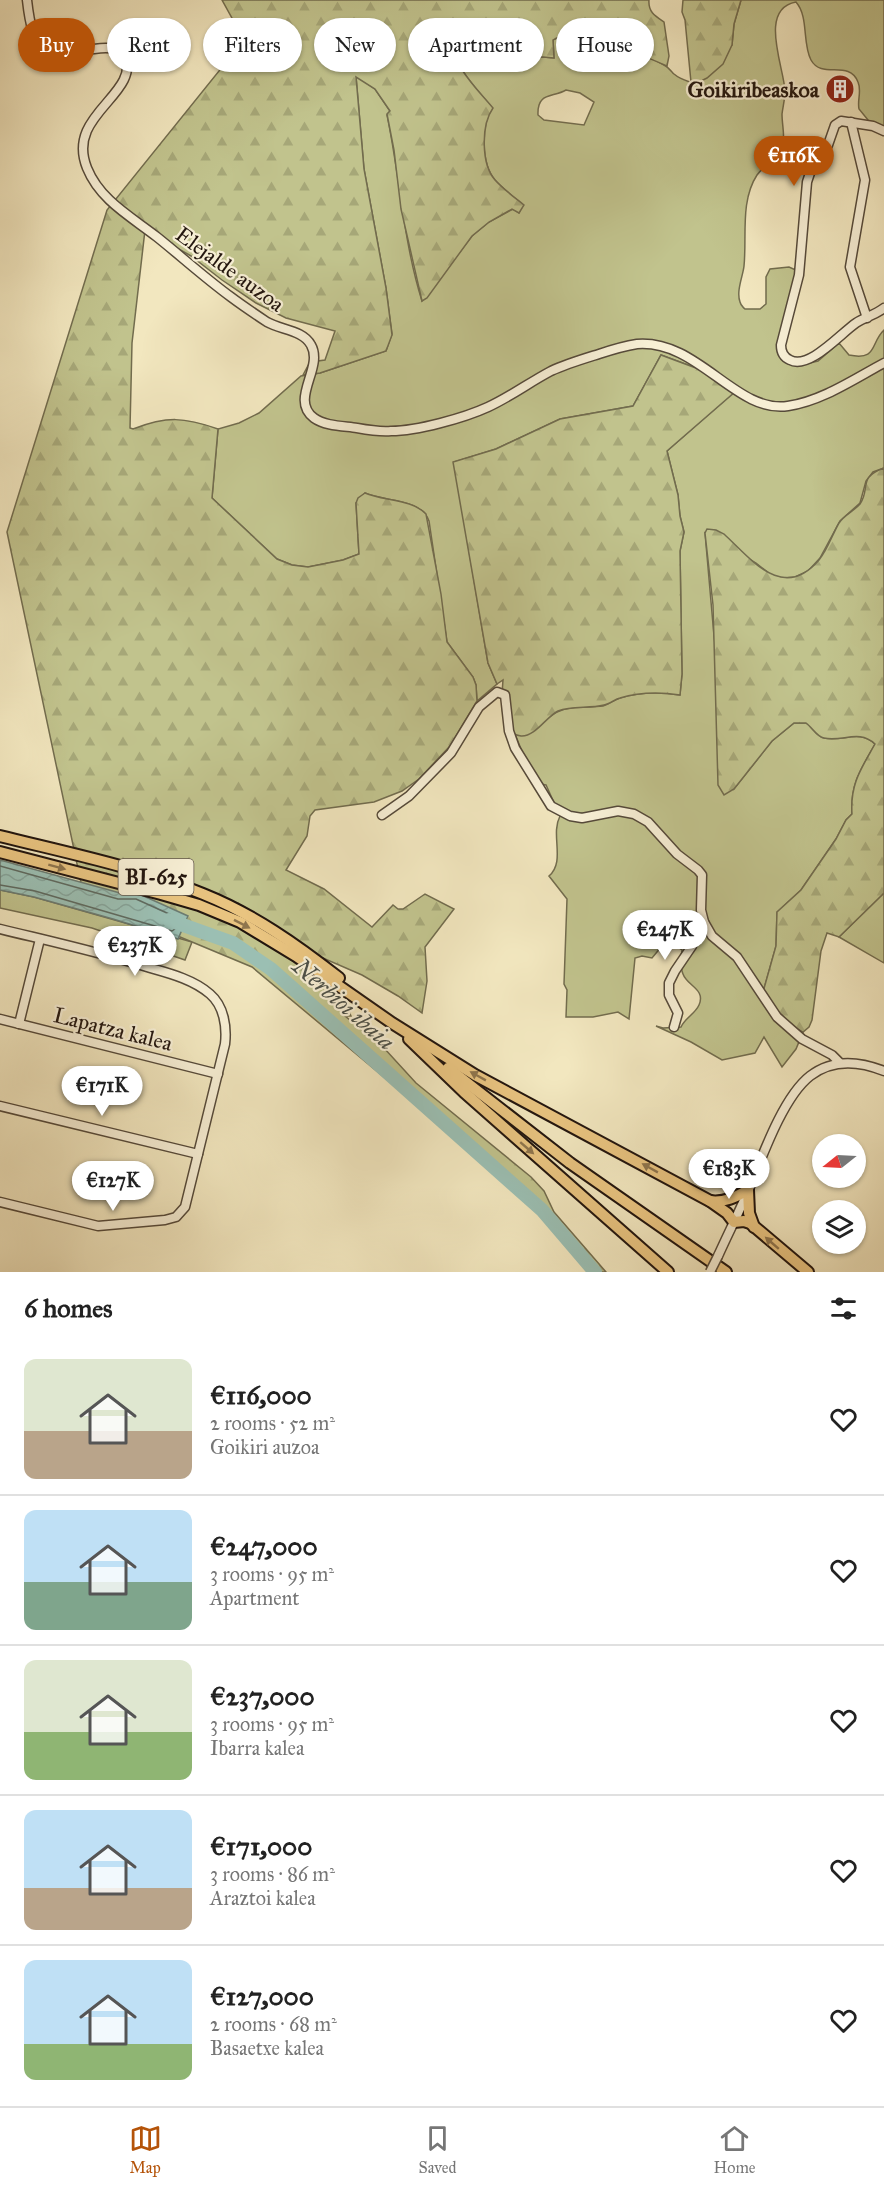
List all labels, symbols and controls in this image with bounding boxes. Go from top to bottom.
chip: Buy [18,18,95,72]
chip: Rent [107,18,191,72]
chip: Filters [203,18,302,72]
chip: New [314,18,396,72]
chip: Apartment [408,18,544,72]
chip: House [556,18,654,72]
building icon: Goikiribeaskoa [824,73,856,105]
place label: Goikiribeaskoa [688,76,820,103]
pin: €116K [752,136,836,187]
text: €116K [768,143,820,167]
street label: Elejalde auzoa [170,220,290,318]
road number: BI-625 [118,859,194,895]
one-way arrow [47,862,66,872]
pin: €247K [623,910,707,961]
text: €247K [636,917,694,941]
one-way arrow [234,920,251,929]
pin: €237K [93,926,177,977]
text: €237K [108,933,162,957]
water label: Nerbioi ibaia [285,950,401,1057]
street label: Lapatza kalea [51,1001,176,1057]
pin: €171K [60,1066,144,1117]
one-way arrow [469,1071,486,1081]
text: €171K [76,1073,128,1097]
north arrow [812,1134,866,1188]
map controls [812,1134,866,1254]
one-way arrow [520,1141,535,1155]
pin: €183K [687,1149,771,1200]
text: €183K [703,1156,755,1180]
pin: €127K [71,1161,155,1212]
one-way arrow [641,1163,658,1173]
text: €127K [86,1168,140,1192]
button: layers [812,1200,866,1254]
one-way arrow [765,1237,780,1250]
text: 6 homes [24,1292,113,1324]
icon: filters [827,1292,860,1325]
text: €116,000 [210,1379,312,1411]
icon: home [72,1383,144,1455]
icon: heart [827,1403,860,1436]
text: 2 rooms · 52 m² [210,1411,335,1435]
text: Goikiri auzoa [210,1435,319,1459]
text: €247,000 [210,1530,318,1562]
icon: home [72,1534,144,1606]
icon: heart [827,1554,860,1587]
text: 3 rooms · 95 m² [210,1562,334,1586]
text: Apartment [210,1586,299,1610]
text: €237,000 [210,1680,315,1712]
icon: home [72,1684,144,1756]
icon: heart [827,1704,860,1737]
text: 3 rooms · 95 m² [210,1712,334,1736]
text: Ibarra kalea [210,1736,304,1760]
text: €171,000 [210,1830,312,1862]
icon: home [72,1834,144,1906]
icon: heart [827,1854,860,1887]
text: 3 rooms · 86 m² [210,1862,335,1886]
text: Araztoi kalea [210,1886,316,1910]
text: €127,000 [210,1980,314,2012]
icon: home [72,1984,144,2056]
icon: heart [827,2004,860,2037]
text: 2 rooms · 68 m² [210,2012,337,2036]
text: Basaetxe kalea [210,2036,324,2060]
tab: Map [129,2122,162,2177]
tab: Saved [419,2122,457,2177]
tab: Home [714,2122,755,2177]

